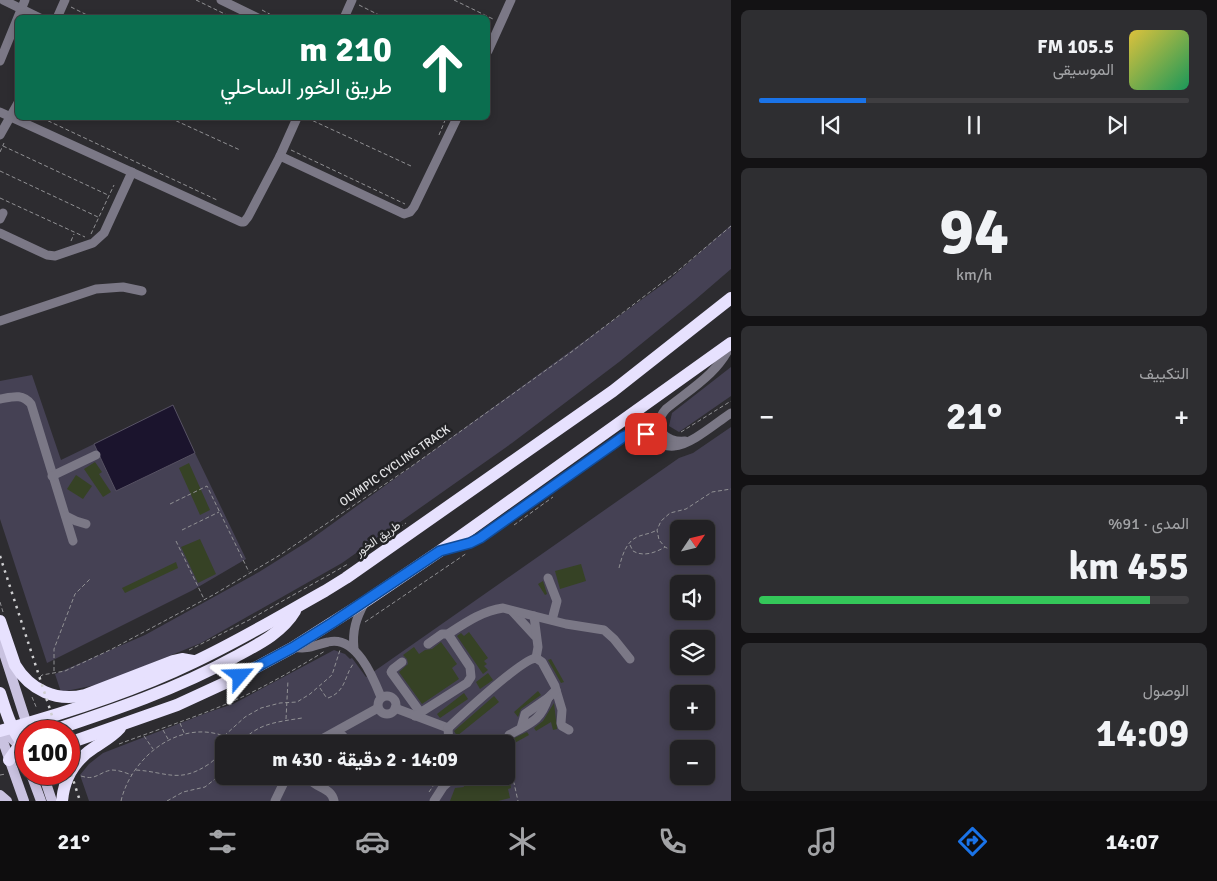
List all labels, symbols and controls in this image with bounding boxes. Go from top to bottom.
text: 210 m [299,28,392,71]
icon: ahead [410,35,475,100]
text: 105.5 FM [1037,35,1114,59]
text: الموسيقى [1053,60,1114,80]
text: طريق الخور الساحلي [220,73,392,100]
icon: previous [817,111,845,139]
icon: pause [960,111,988,139]
icon: next [1103,111,1131,139]
text: 94 [939,192,1009,272]
text: km/h [956,265,992,285]
text: التكييف [1139,364,1189,384]
text: 21° [946,393,1002,440]
text: − [759,400,774,434]
text: + [1174,400,1189,434]
pin [625,413,667,455]
icon: arrive [632,420,660,448]
street label: OLYMPIC CYCLING TRACK [337,422,453,510]
text: المدى · 91% [1108,514,1189,534]
street label: طريق الخور [352,518,404,561]
north arrow [670,520,715,565]
map controls [670,520,715,785]
text: 455 km [1068,543,1189,590]
button: sound [670,575,715,620]
button: layers [670,630,715,675]
position arrow [213,649,265,701]
text: الوصول [1143,681,1189,701]
button: + [670,685,715,730]
text: 14:09 [1096,710,1189,757]
speed limit sign: 100 [15,720,80,785]
button: − [670,740,715,785]
text: 14:09 · 2 دقيقة · 430 m [272,748,458,772]
icon: filters [205,824,240,859]
icon: car [355,824,390,859]
icon: climate [505,824,540,859]
icon: phone [655,824,690,859]
icon: music [805,824,840,859]
icon: directions [955,824,990,859]
text: 21° [58,828,90,855]
text: 14:07 [1105,828,1159,855]

